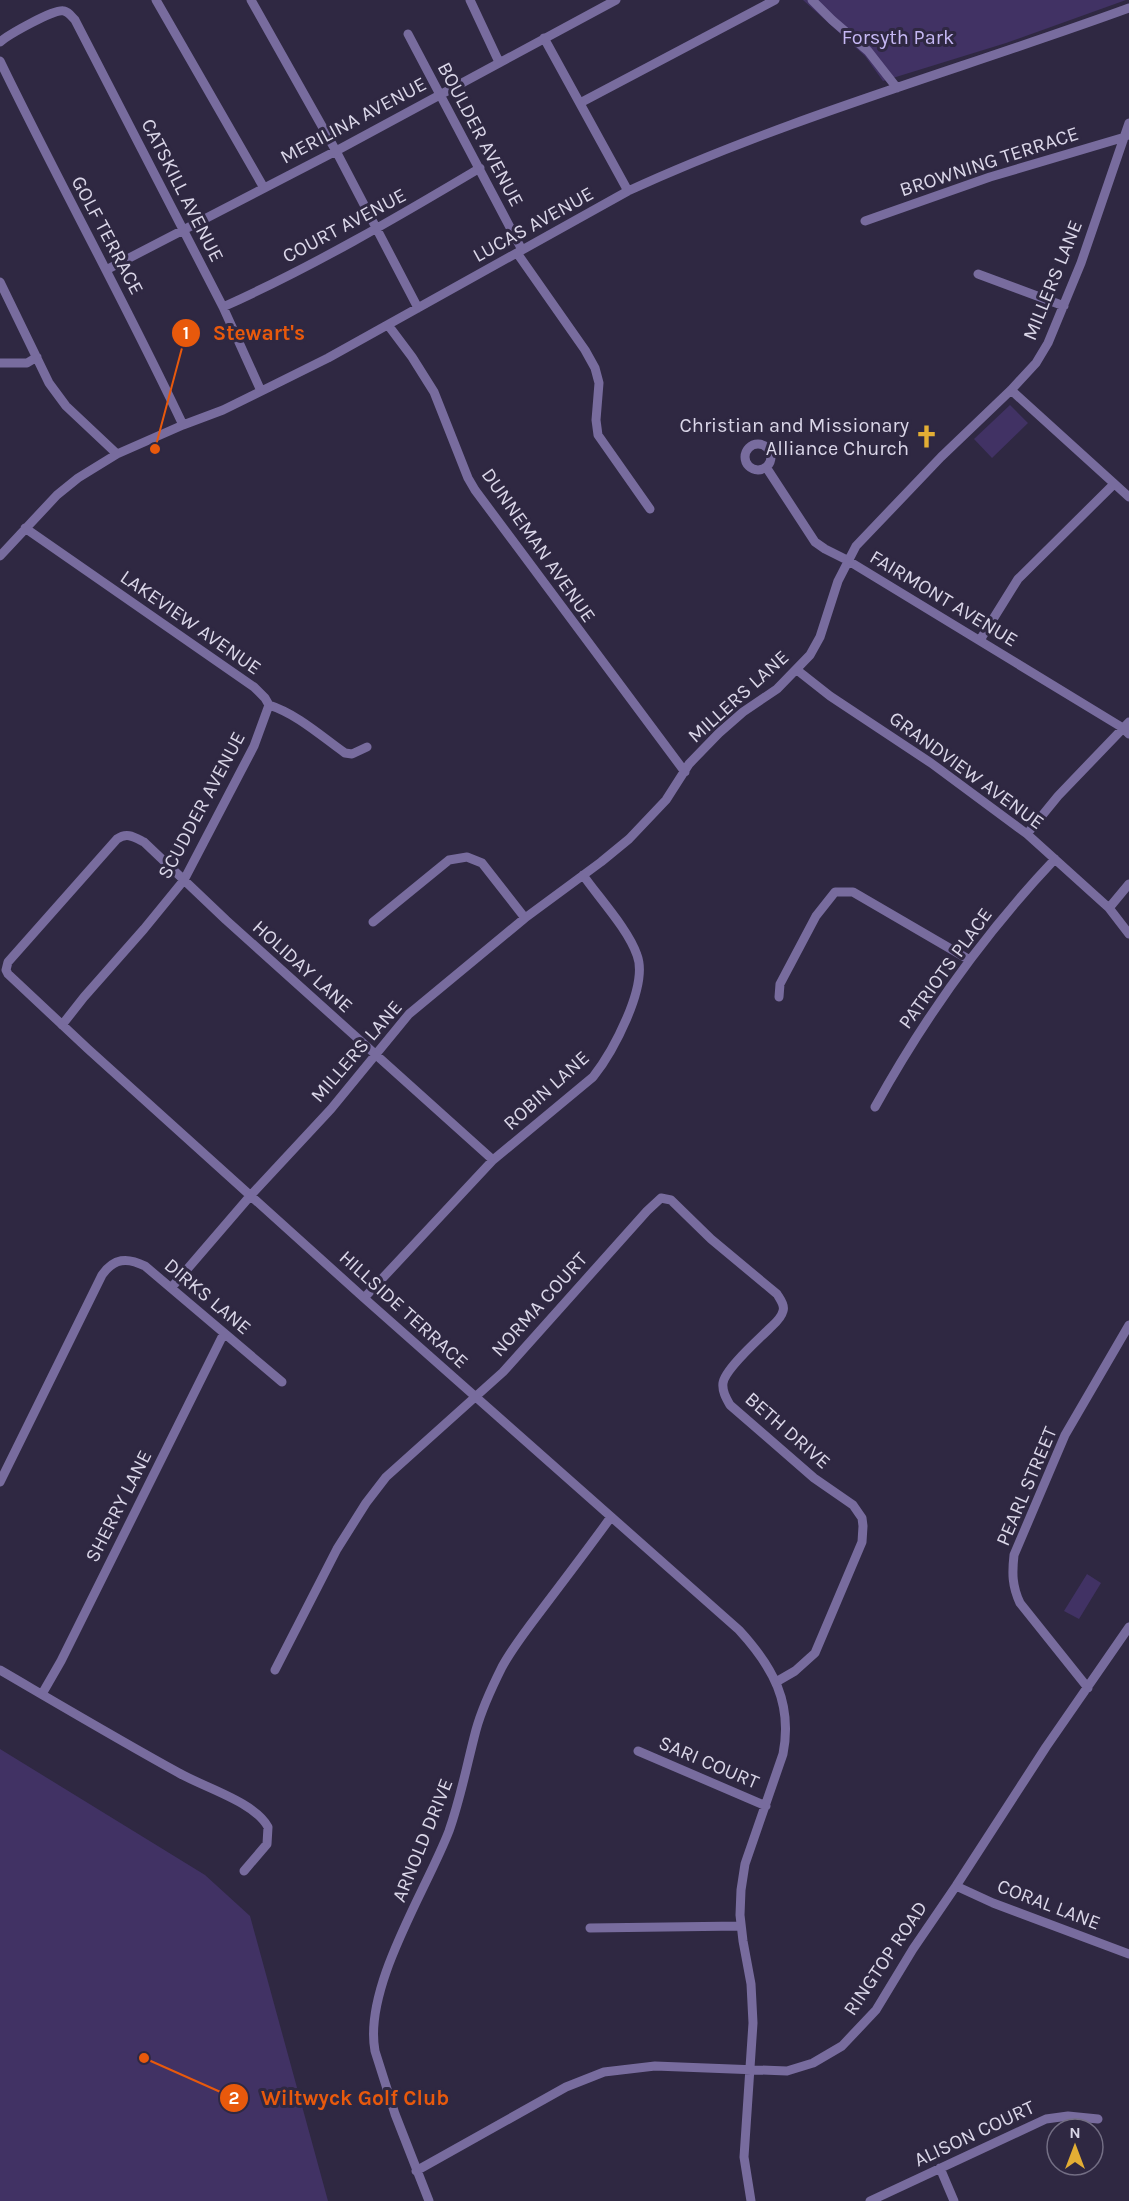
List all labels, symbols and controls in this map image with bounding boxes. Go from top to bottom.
park label: Forsyth Park [842,26,954,49]
street label: BOULDER AVENUE [433,58,528,211]
street label: MERILINA AVENUE [276,72,430,169]
street label: CATSKILL AVENUE [137,115,229,266]
street label: BROWNING TERRACE [897,122,1082,201]
street label: GOLF TERRACE [67,172,148,299]
street label: LUCAS AVENUE [469,182,598,267]
street label: COURT AVENUE [279,183,410,268]
street label: MILLERS LANE [1018,217,1087,344]
callout: Stewart's [171,313,318,352]
text: Stewart's [213,321,305,345]
text: 1 [183,322,189,344]
place label: Christian and Missionary Alliance Church [680,414,909,460]
church icon: Christian and Missionary Alliance Church [914,424,940,450]
street label: DUNNEMAN AVENUE [477,464,601,627]
street label: FAIRMONT AVENUE [866,545,1022,652]
street label: LAKEVIEW AVENUE [116,565,265,680]
street label: MILLERS LANE [683,645,793,748]
street label: GRANDVIEW AVENUE [885,707,1049,834]
street label: SCUDDER AVENUE [153,728,250,883]
street label: PATRIOTS PLACE [894,903,997,1033]
street label: HOLIDAY LANE [248,915,358,1017]
street label: MILLERS LANE [306,996,407,1107]
street label: ROBIN LANE [499,1046,594,1135]
street label: HILLSIDE TERRACE [335,1246,473,1373]
street label: NORMA COURT [486,1247,592,1361]
street label: DIRKS LANE [160,1254,256,1339]
street label: BETH DRIVE [740,1387,835,1474]
street label: PEARL STREET [991,1423,1062,1549]
street label: SHERRY LANE [80,1446,157,1566]
street label: SARI COURT [655,1731,762,1794]
street label: ARNOLD DRIVE [387,1775,458,1905]
street label: CORAL LANE [994,1874,1104,1935]
street label: RINGTOP ROAD [839,1897,932,2020]
callout: Wiltwyck Golf Club [219,2078,461,2117]
text: Wiltwyck Golf Club [261,2086,449,2110]
text: 2 [229,2087,239,2109]
street label: ALISON COURT [910,2095,1038,2171]
north arrow [1045,2117,1105,2177]
text: N [1069,2123,1081,2142]

